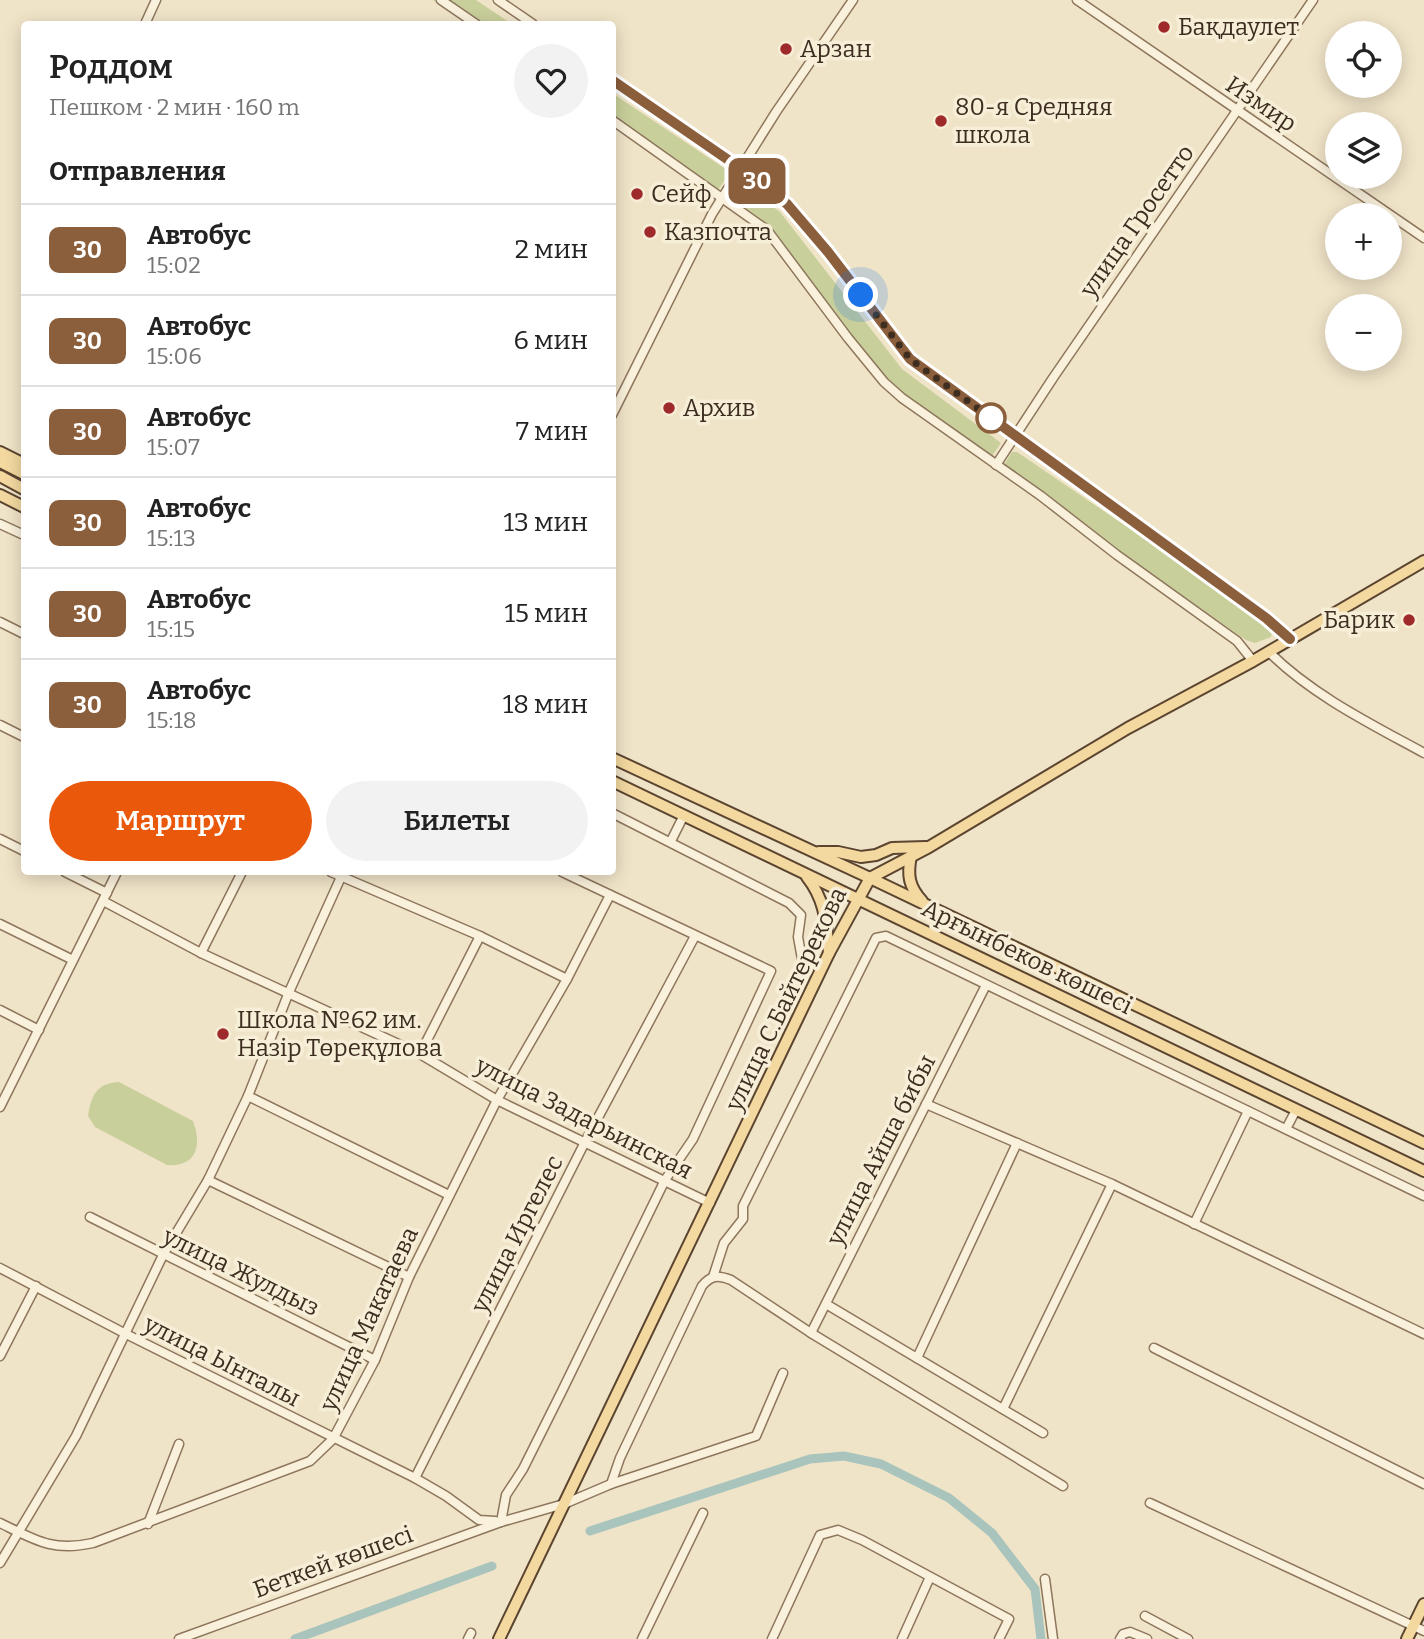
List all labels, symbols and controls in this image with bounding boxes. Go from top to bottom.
place label: Бақдаулет [1178,13,1299,41]
marker: Бақдаулет [1156,19,1172,35]
map controls [1325,21,1402,371]
button: locate [1325,21,1402,98]
place label: Арзан [800,35,872,63]
marker: Арзан [778,41,794,57]
button: heart [514,44,588,118]
text: Роддом [49,47,173,87]
street label: Измир [1220,70,1302,138]
text: Пешком · 2 мин · 160 m [49,93,300,121]
place label: 80-я Средняя школа [955,93,1112,149]
button: layers [1325,112,1402,189]
marker: 80-я Средняя школа [933,113,949,129]
street label: улица Гросетто [1074,140,1200,303]
text: Отправления [49,156,226,187]
line badge: 30 [726,158,788,204]
text: 30 [742,167,772,195]
place label: Сейф [651,180,712,208]
marker: Сейф [629,186,645,202]
button: + [1325,203,1402,280]
place label: Казпочта [664,218,772,246]
text: Автобус [147,220,251,251]
marker: Казпочта [642,224,658,240]
text: 2 мин [515,234,588,265]
text: 30 [73,236,102,264]
text: 15:02 [147,251,201,279]
your location [843,277,878,312]
button: − [1325,294,1402,371]
text: Автобус [147,311,251,342]
text: 6 мин [514,325,588,356]
text: 30 [73,327,102,355]
text: 15:06 [147,342,202,370]
place label: Архив [683,394,755,422]
marker: Архив [661,400,677,416]
text: Автобус [147,402,251,433]
unlabelled marker [976,403,1006,433]
text: 7 мин [516,416,588,447]
text: 30 [73,418,102,446]
text: 15:07 [147,433,200,461]
text: Автобус [147,493,251,524]
text: 13 мин [503,507,588,538]
text: 30 [73,509,102,537]
text: 15:13 [147,524,196,552]
text: Автобус [147,584,251,615]
text: 15 мин [504,598,588,629]
text: 30 [73,600,102,628]
place label: Барик [1323,606,1395,634]
marker: Барик [1401,612,1417,628]
text: 15:15 [147,615,195,643]
text: Автобус [147,675,251,706]
text: 18 мин [503,689,588,720]
text: 30 [73,691,102,719]
text: 15:18 [147,706,197,734]
button: Маршрут [49,781,312,861]
button: Билеты [326,781,588,861]
street label: улица С.Байтерекова [719,883,852,1116]
street label: Арғынбеков көшесі [917,894,1137,1020]
place label: Школа №62 им. Назір Төреқұлова [237,1006,442,1062]
marker: Школа №62 им. Назір Төреқұлова [215,1026,231,1042]
street label: улица Айша бибы [820,1050,941,1251]
street label: улица Задарьинская [470,1051,697,1185]
street label: улица Иргелес [465,1151,569,1318]
street label: улица Жулдыз [157,1222,324,1322]
street label: улица Макатаева [314,1222,424,1416]
street label: улица Ынталы [138,1309,305,1412]
street label: Беткей көшесі [249,1520,417,1604]

